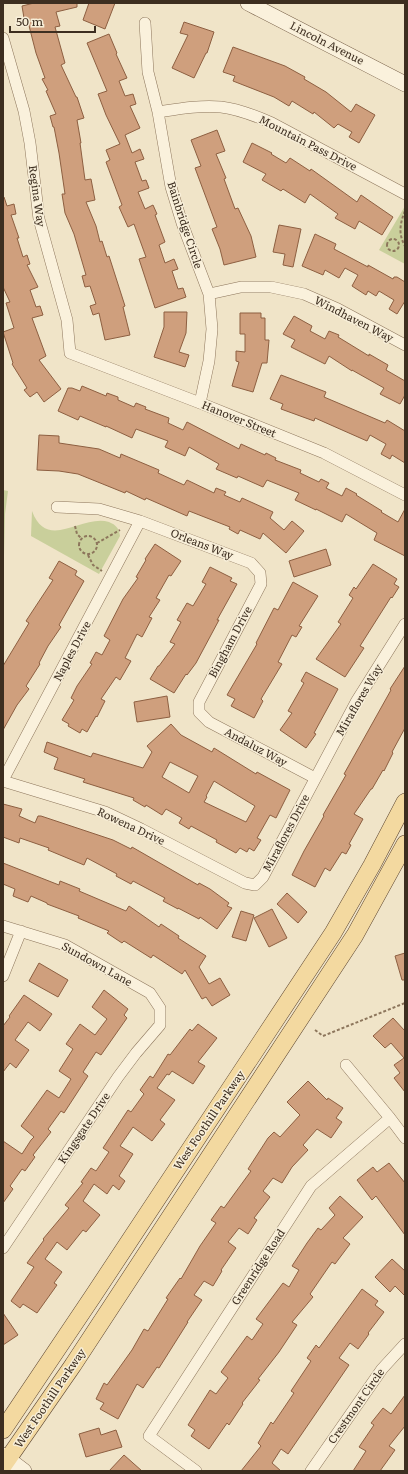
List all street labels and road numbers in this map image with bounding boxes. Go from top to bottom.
street label: Lincoln Avenue [288,17,368,68]
street label: Mountain Pass Drive [257,110,360,174]
street label: Regina Way [26,164,50,228]
street label: Bainbridge Circle [164,179,208,271]
street label: Windhaven Way [312,291,397,345]
street label: Hanover Street [200,396,280,441]
street label: Orleans Way [169,524,237,563]
street label: Bingham Drive [203,603,255,680]
street label: Naples Drive [48,617,94,684]
street label: Miraflores Way [331,660,386,738]
street label: Andaluz Way [222,723,291,770]
street label: Miraflores Drive [258,791,312,874]
street label: Rowena Drive [95,802,168,848]
street label: Sundown Lane [59,937,136,989]
street label: West Foothill Parkway [169,1066,248,1172]
street label: Kingsgate Drive [53,1088,113,1166]
street label: Greenridge Road [227,1225,288,1308]
street label: West Foothill Parkway [10,1344,89,1450]
street label: Crestmont Circle [323,1364,387,1446]

